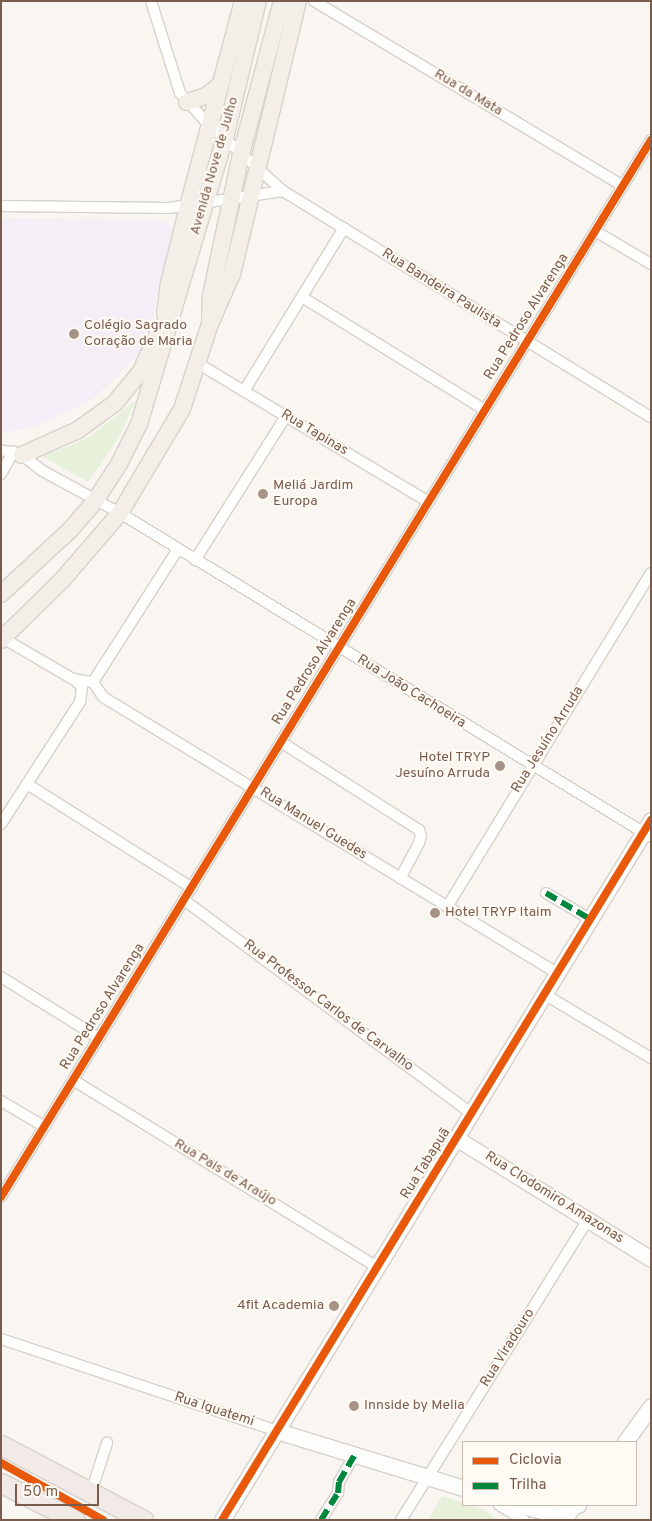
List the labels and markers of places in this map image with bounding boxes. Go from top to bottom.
place label: Colégio Sagrado Coração de Maria [84,318,192,351]
marker: Colégio Sagrado Coração de Maria [68,328,80,340]
place label: Meliá Jardim Europa [273,478,353,511]
marker: Meliá Jardim Europa [257,488,269,500]
place label: Hotel TRYP Jesuíno Arruda [395,750,490,782]
marker: Hotel TRYP Jesuíno Arruda [494,760,506,772]
place label: Hotel TRYP Itaim [445,905,552,921]
marker: Hotel TRYP Itaim [429,907,441,919]
place label: 4fit Academia [236,1298,324,1314]
marker: 4fit Academia [328,1300,340,1312]
place label: Innside by Melia [364,1398,465,1414]
marker: Innside by Melia [348,1400,360,1412]

